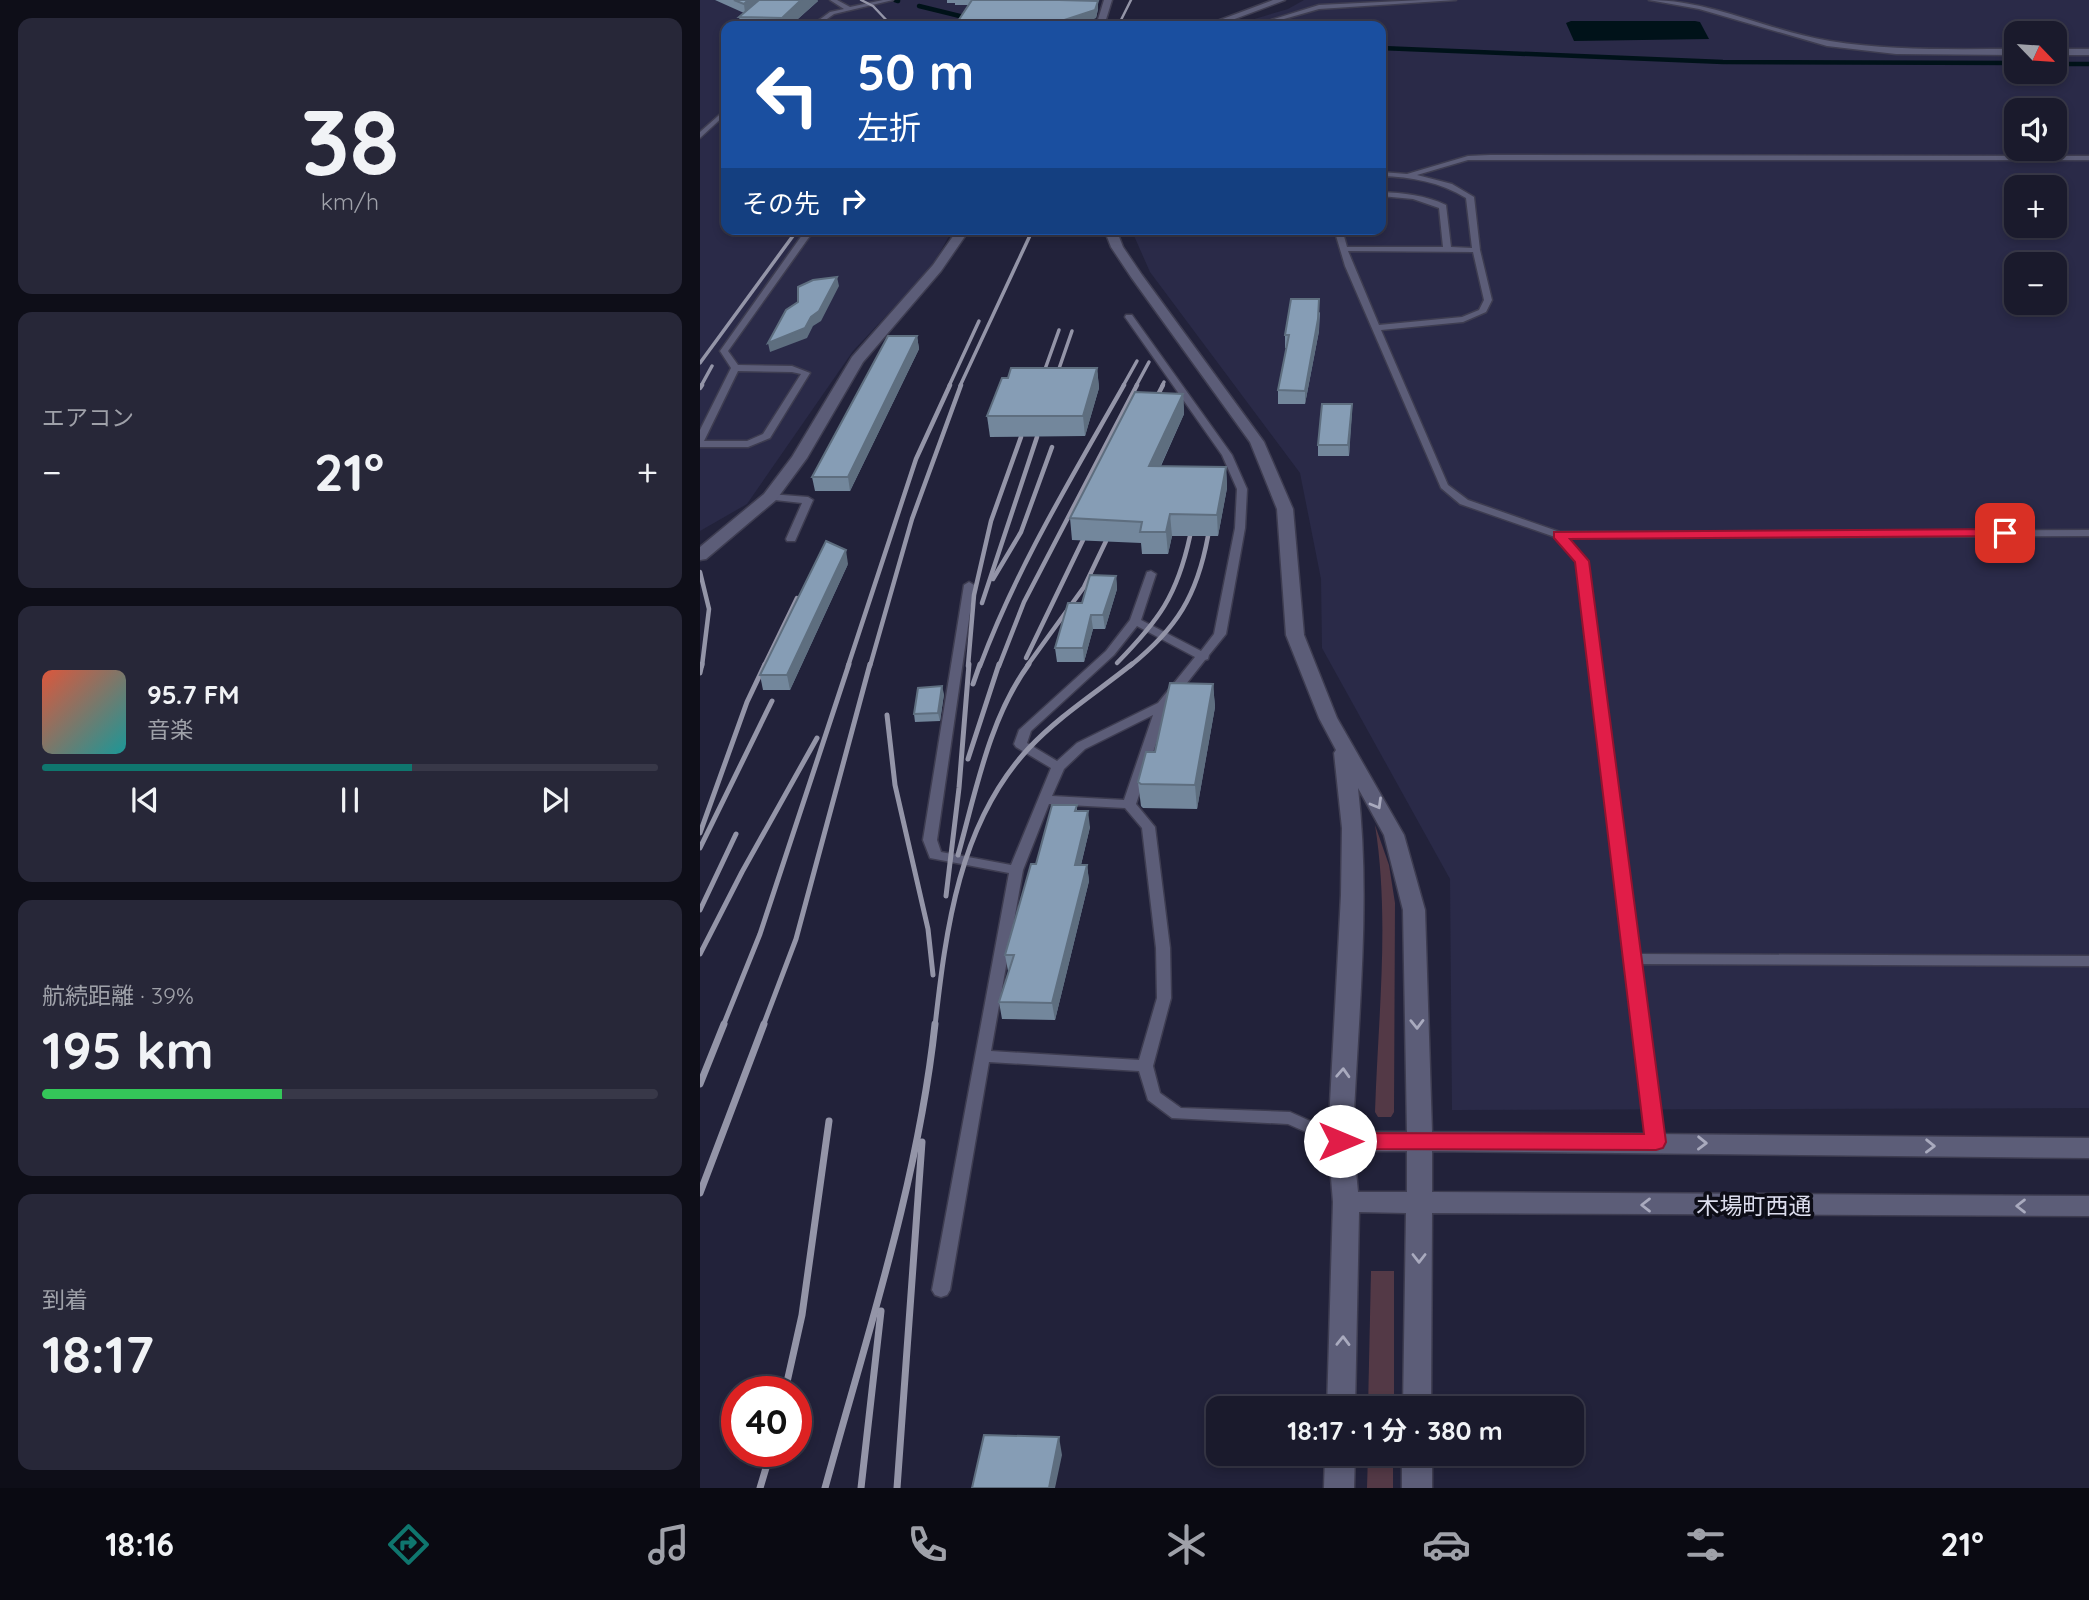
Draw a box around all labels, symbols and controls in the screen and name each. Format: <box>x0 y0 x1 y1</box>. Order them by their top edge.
north arrow <box>2004 21 2067 84</box>
map controls <box>2004 21 2067 315</box>
text: 50 m <box>857 41 974 102</box>
icon: left <box>742 49 833 140</box>
text: 38 <box>301 84 399 198</box>
button: sound <box>2004 98 2067 161</box>
text: 左折 <box>857 107 921 147</box>
button: + <box>2004 175 2067 238</box>
icon: right <box>834 182 872 220</box>
text: km/h <box>321 187 379 216</box>
text: その先 <box>742 187 820 220</box>
button: − <box>2004 252 2067 315</box>
text: エアコン <box>42 403 134 432</box>
text: 21° <box>314 439 384 504</box>
text: − <box>42 448 62 496</box>
text: + <box>637 448 658 496</box>
pin <box>1975 503 2035 563</box>
icon: arrive <box>1986 514 2024 552</box>
text: 95.7 FM <box>147 678 240 711</box>
text: 音楽 <box>147 715 193 744</box>
icon: previous <box>126 781 164 819</box>
icon: pause <box>331 781 369 819</box>
icon: next <box>536 781 574 819</box>
one-way arrow <box>1369 797 1382 810</box>
text: 航続距離 · 39% <box>42 981 194 1010</box>
text: 195 km <box>42 1017 214 1082</box>
one-way arrow <box>1409 1019 1424 1030</box>
one-way arrow <box>1336 1067 1351 1078</box>
position arrow <box>1303 1104 1377 1178</box>
one-way arrow <box>1697 1135 1708 1151</box>
one-way arrow <box>1925 1138 1935 1154</box>
street label: 木場町西通 <box>1697 1191 1812 1220</box>
one-way arrow <box>1641 1197 1651 1213</box>
one-way arrow <box>2015 1198 2026 1214</box>
one-way arrow <box>1411 1253 1427 1264</box>
text: 到着 <box>42 1285 88 1314</box>
text: 18:17 <box>42 1321 154 1386</box>
one-way arrow <box>1335 1335 1350 1346</box>
speed limit sign: 40 <box>721 1376 812 1467</box>
text: 18:17 · 1 分 · 380 m <box>1287 1414 1503 1447</box>
icon: directions <box>384 1520 433 1569</box>
icon: music <box>644 1520 693 1569</box>
icon: phone <box>903 1520 952 1569</box>
icon: climate <box>1162 1520 1211 1569</box>
icon: car <box>1422 1520 1471 1569</box>
icon: filters <box>1681 1520 1730 1569</box>
text: 18:16 <box>105 1524 174 1564</box>
text: 21° <box>1941 1524 1984 1564</box>

